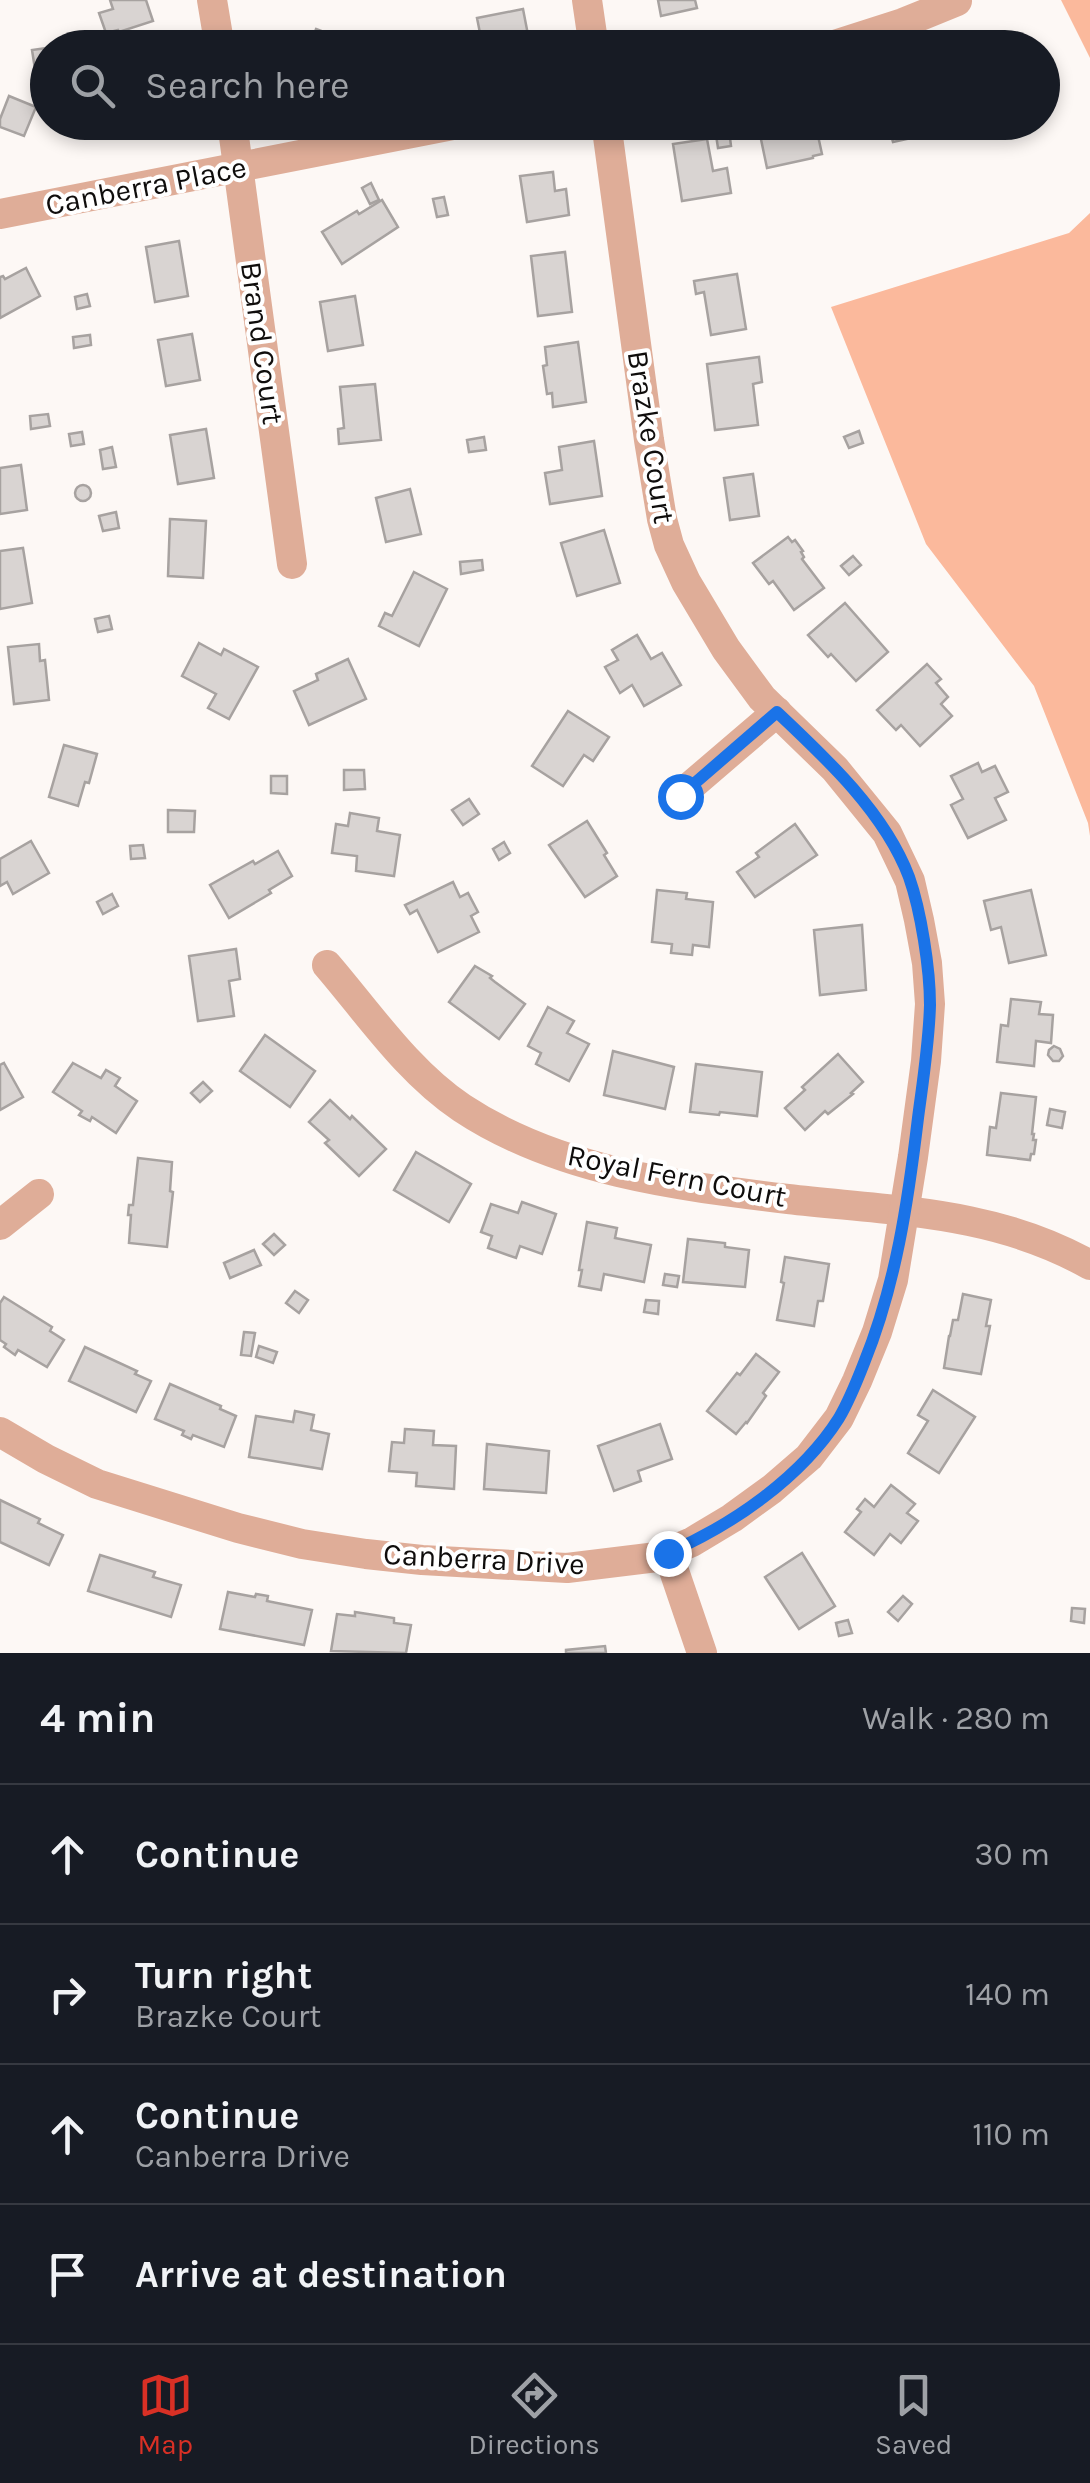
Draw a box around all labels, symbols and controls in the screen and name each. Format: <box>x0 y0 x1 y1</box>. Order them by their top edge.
search box <box>30 30 1060 140</box>
icon: search <box>65 58 120 113</box>
text: Search here <box>145 63 349 108</box>
street label: Canberra Place <box>42 149 250 223</box>
street label: Brand Court <box>233 259 291 427</box>
street label: Brazke Court <box>620 348 682 526</box>
route start <box>658 774 704 820</box>
street label: Royal Fern Court <box>564 1137 790 1215</box>
route end <box>646 1531 692 1577</box>
street label: Canberra Drive <box>382 1536 586 1582</box>
text: 4 min <box>40 1693 155 1743</box>
text: Walk · 280 m <box>862 1700 1050 1737</box>
icon: ahead <box>40 1827 95 1882</box>
text: Continue <box>135 1832 299 1877</box>
text: 30 m <box>975 1836 1050 1873</box>
text: Turn right <box>135 1953 312 1998</box>
icon: right <box>40 1967 95 2022</box>
text: 140 m <box>965 1976 1050 2013</box>
text: Brazke Court <box>135 1998 321 2035</box>
text: Continue <box>135 2093 299 2138</box>
icon: ahead <box>40 2107 95 2162</box>
text: 110 m <box>972 2116 1050 2153</box>
text: Canberra Drive <box>135 2138 350 2175</box>
icon: arrive <box>40 2247 95 2302</box>
text: Arrive at destination <box>135 2252 507 2297</box>
tab: Map <box>138 2368 193 2461</box>
tab: Directions <box>468 2368 600 2461</box>
tab: Saved <box>875 2368 952 2461</box>

